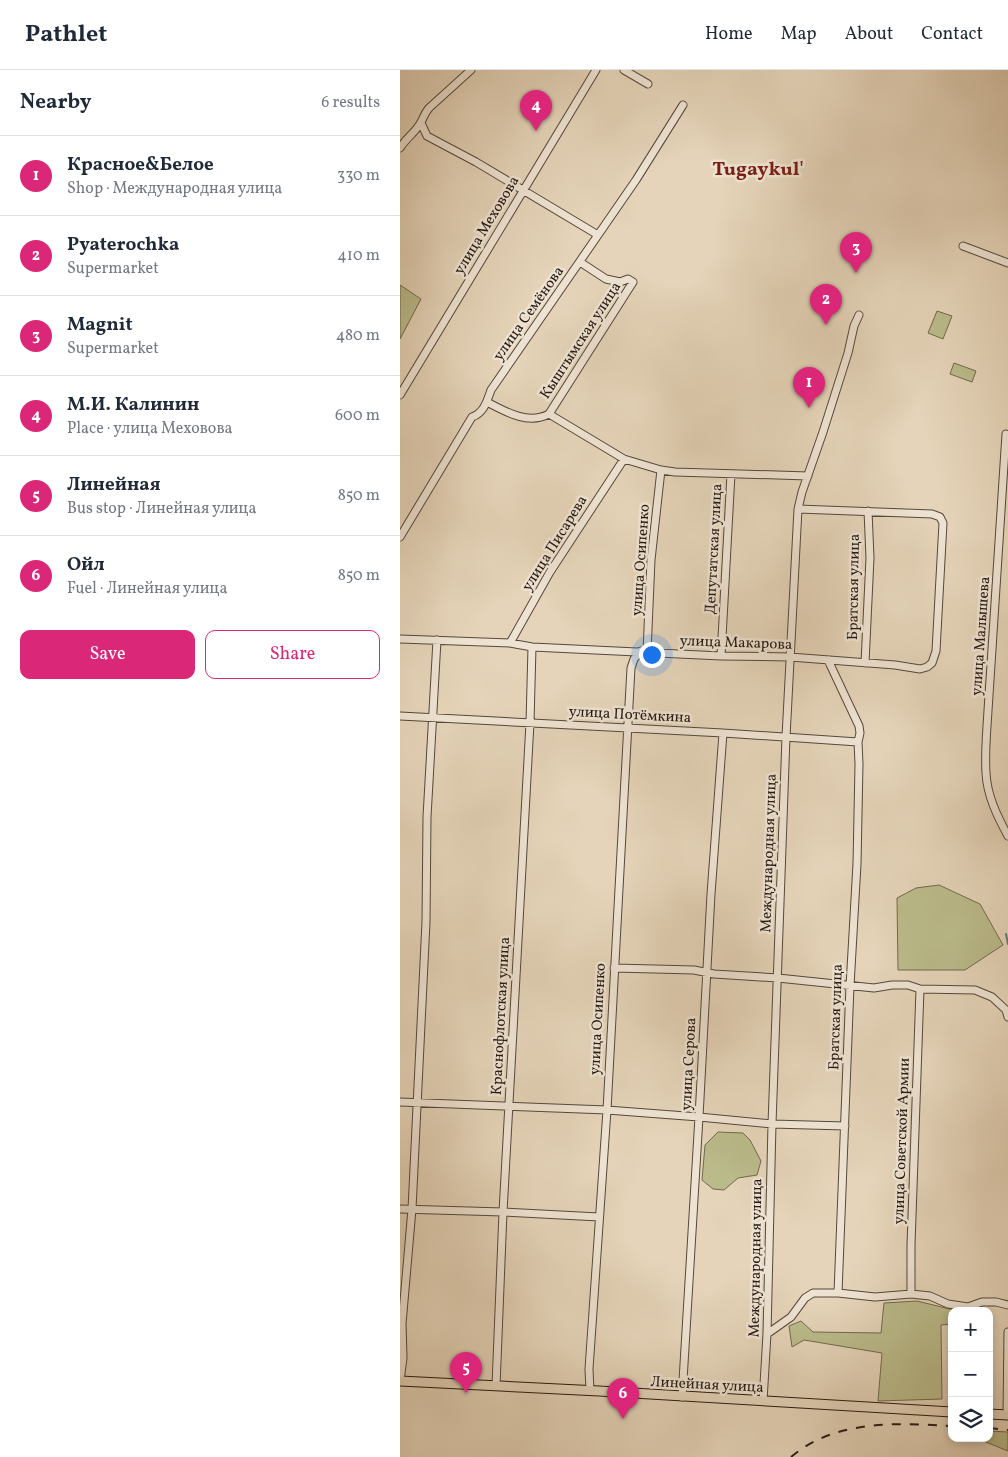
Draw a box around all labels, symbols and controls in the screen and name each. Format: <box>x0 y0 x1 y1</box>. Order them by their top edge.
text: Pathlet <box>25 18 107 52</box>
text: Home <box>705 22 753 47</box>
text: Map <box>781 22 817 47</box>
text: About <box>845 22 893 47</box>
text: Contact <box>921 22 983 47</box>
text: Nearby <box>20 88 91 117</box>
pin: 4 <box>520 90 552 131</box>
text: 6 results <box>321 92 380 114</box>
text: Красное&Белое <box>67 152 214 178</box>
district label: Tugaykul' <box>712 156 804 184</box>
text: 1 <box>33 165 39 187</box>
text: 330 m <box>337 165 380 187</box>
street label: улица Меховова <box>450 172 525 279</box>
text: Shop · Международная улица <box>67 178 282 200</box>
text: Pyaterochka <box>67 232 179 258</box>
pin: 3 <box>840 232 872 273</box>
text: 2 <box>32 245 40 267</box>
text: 410 m <box>337 245 380 267</box>
text: Supermarket <box>67 258 159 280</box>
street label: улица Семёнова <box>489 262 570 365</box>
street label: Кыштымская улица <box>535 278 627 403</box>
pin: 2 <box>810 284 842 325</box>
text: Magnit <box>67 312 133 338</box>
text: 3 <box>32 325 40 347</box>
text: 480 m <box>336 325 380 347</box>
text: Supermarket <box>67 338 159 360</box>
pin: 1 <box>793 367 825 408</box>
text: М.И. Калинин <box>67 392 199 418</box>
text: 4 <box>31 405 41 427</box>
text: 600 m <box>335 405 380 427</box>
text: Place · улица Меховова <box>67 418 232 440</box>
text: Линейная <box>67 472 160 498</box>
street label: Депутатская улица <box>701 483 728 615</box>
text: 5 <box>32 485 40 507</box>
text: 850 m <box>338 485 380 507</box>
street label: улица Писарева <box>517 492 593 596</box>
text: Bus stop · Линейная улица <box>67 498 257 520</box>
street label: улица Осипенко <box>627 503 656 617</box>
street label: Братская улица <box>843 534 866 640</box>
text: Ойл <box>67 552 105 578</box>
text: 6 <box>32 565 40 587</box>
text: 850 m <box>338 565 380 587</box>
street label: улица Малышева <box>967 576 996 697</box>
text: Fuel · Линейная улица <box>67 578 227 600</box>
button: Save <box>20 630 195 679</box>
button: Share <box>205 630 380 679</box>
street label: улица Макарова <box>679 631 793 656</box>
your location <box>639 642 665 668</box>
street label: улица Потёмкина <box>568 702 692 729</box>
street label: Международная улица <box>756 773 783 933</box>
street label: Краснофлотская улица <box>487 936 516 1096</box>
street label: улица Осипенко <box>585 962 612 1076</box>
street label: Братская улица <box>824 963 849 1071</box>
street label: улица Серова <box>677 1017 702 1111</box>
street label: улица Советской Армии <box>889 1057 916 1225</box>
street label: Международная улица <box>745 1178 768 1338</box>
map controls <box>948 1307 993 1442</box>
button: + <box>948 1307 993 1352</box>
pin: 5 <box>450 1352 482 1393</box>
button: − <box>948 1352 993 1397</box>
street label: Линейная улица <box>650 1372 764 1399</box>
pin: 6 <box>607 1378 639 1419</box>
button: layers <box>948 1397 993 1442</box>

